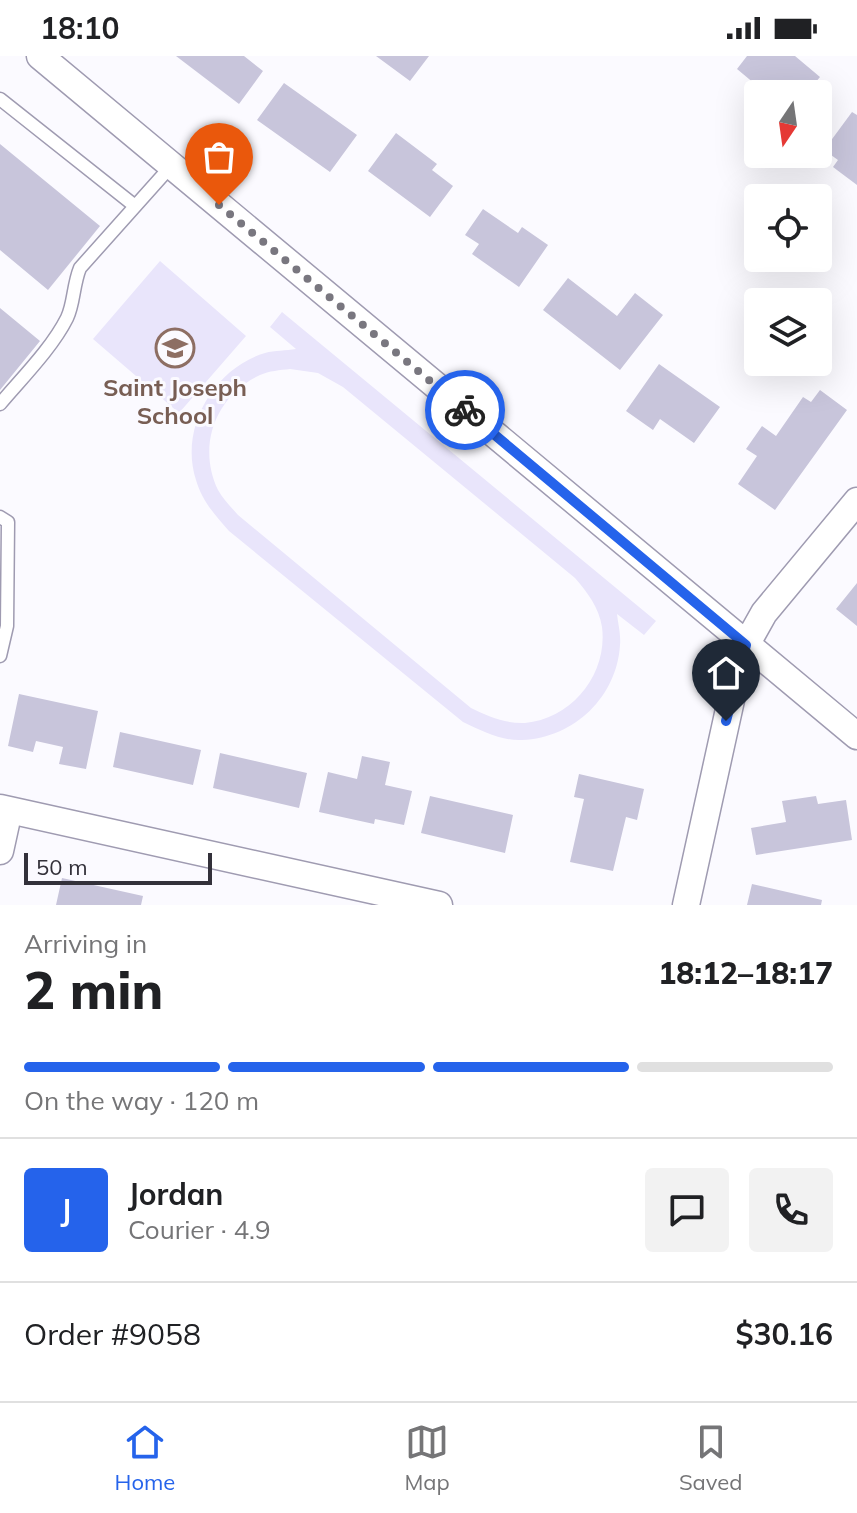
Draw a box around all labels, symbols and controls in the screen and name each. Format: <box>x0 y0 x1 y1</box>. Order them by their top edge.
text: 18:10 <box>40 9 119 47</box>
north arrow <box>744 80 832 168</box>
map controls <box>744 80 832 376</box>
pin <box>185 123 253 205</box>
icon: bag <box>197 135 241 179</box>
button: locate <box>744 184 832 272</box>
button: layers <box>744 288 832 376</box>
school or university icon: Saint Joseph School <box>154 327 196 369</box>
courier <box>425 370 505 450</box>
place label: Saint Joseph School <box>103 372 247 430</box>
icon: bike <box>443 388 487 432</box>
pin <box>692 639 760 721</box>
icon: home <box>704 651 748 695</box>
scale bar <box>24 849 212 885</box>
text: 50 m <box>36 853 87 881</box>
text: Arriving in <box>24 927 147 960</box>
text: 18:12–18:17 <box>658 954 833 992</box>
text: 2 min <box>24 957 163 1022</box>
text: On the way · 120 m <box>24 1084 259 1117</box>
button: chat <box>645 1168 729 1252</box>
button: phone <box>749 1168 833 1252</box>
text: Jordan <box>128 1175 223 1213</box>
text: J <box>61 1191 71 1229</box>
text: Courier · 4.9 <box>128 1213 271 1246</box>
text: Order #9058 <box>24 1315 201 1353</box>
text: $30.16 <box>736 1315 833 1353</box>
tab: Home <box>115 1420 175 1496</box>
tab: Map <box>404 1420 450 1496</box>
tab: Saved <box>679 1420 742 1496</box>

